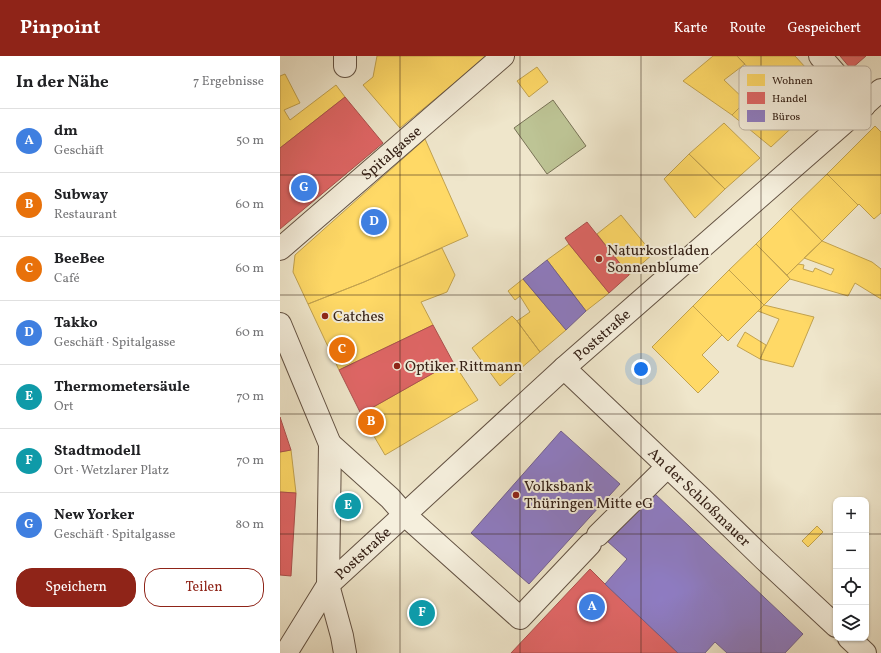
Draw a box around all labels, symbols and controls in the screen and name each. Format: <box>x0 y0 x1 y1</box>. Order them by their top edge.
text: Pinpoint <box>20 15 100 41</box>
text: Karte <box>674 19 708 38</box>
text: Route <box>730 19 766 38</box>
text: Gespeichert <box>788 19 861 38</box>
legend <box>739 66 871 130</box>
text: In der Nähe <box>16 71 109 94</box>
text: 7 Ergebnisse <box>193 73 264 91</box>
text: Wohnen <box>772 74 813 89</box>
text: Handel <box>772 92 807 107</box>
text: Büros <box>772 110 801 125</box>
text: dm <box>54 121 78 142</box>
street label: Spitalgasse <box>357 122 427 186</box>
text: A <box>24 132 34 150</box>
text: 50 m <box>236 132 264 150</box>
text: Geschäft <box>54 142 104 160</box>
pin: G <box>291 173 317 203</box>
text: Subway <box>54 185 108 206</box>
text: B <box>25 196 33 214</box>
text: 60 m <box>236 196 264 214</box>
text: Restaurant <box>54 206 117 224</box>
pin: D <box>361 207 387 237</box>
place label: Naturkostladen Sonnenblume <box>607 241 710 279</box>
text: BeeBee <box>54 249 105 270</box>
marker: Naturkostladen Sonnenblume <box>594 254 604 264</box>
text: C <box>25 260 33 278</box>
text: 60 m <box>236 260 264 278</box>
text: Café <box>54 270 80 288</box>
street label: Poststraße <box>570 305 636 367</box>
place label: Catches <box>333 307 384 328</box>
marker: Catches <box>320 311 330 321</box>
text: Takko <box>54 313 98 334</box>
text: D <box>24 324 34 342</box>
text: 60 m <box>236 324 264 342</box>
text: Geschäft · Spitalgasse <box>54 334 176 352</box>
pin: C <box>329 335 355 365</box>
place label: Optiker Rittmann <box>405 357 523 378</box>
your location <box>631 359 651 379</box>
marker: Optiker Rittmann <box>392 361 402 371</box>
text: Thermometersäule <box>54 377 190 398</box>
text: E <box>25 388 33 406</box>
text: 70 m <box>236 388 264 406</box>
text: Ort <box>54 398 74 416</box>
pin: B <box>358 407 384 437</box>
text: Stadtmodell <box>54 441 141 462</box>
street label: An der Schloßmauer <box>642 444 754 552</box>
text: F <box>25 452 33 470</box>
text: 70 m <box>236 452 264 470</box>
text: Ort · Wetzlarer Platz <box>54 462 169 480</box>
place label: Volksbank Thüringen Mitte eG <box>524 477 653 515</box>
marker: Volksbank Thüringen Mitte eG <box>511 490 521 500</box>
pin: E <box>335 491 361 521</box>
map controls <box>833 497 869 641</box>
button: + <box>833 497 869 533</box>
text: New Yorker <box>54 505 134 526</box>
text: G <box>24 516 34 534</box>
text: 80 m <box>235 516 264 534</box>
street label: Poststraße <box>331 523 396 586</box>
text: Geschäft · Spitalgasse <box>54 526 176 544</box>
button: − <box>833 533 869 569</box>
button: Speichern <box>16 568 136 607</box>
button: Teilen <box>144 568 264 607</box>
button: locate <box>833 569 869 605</box>
pin: A <box>579 592 605 622</box>
pin: F <box>409 598 435 628</box>
button: layers <box>833 605 869 641</box>

